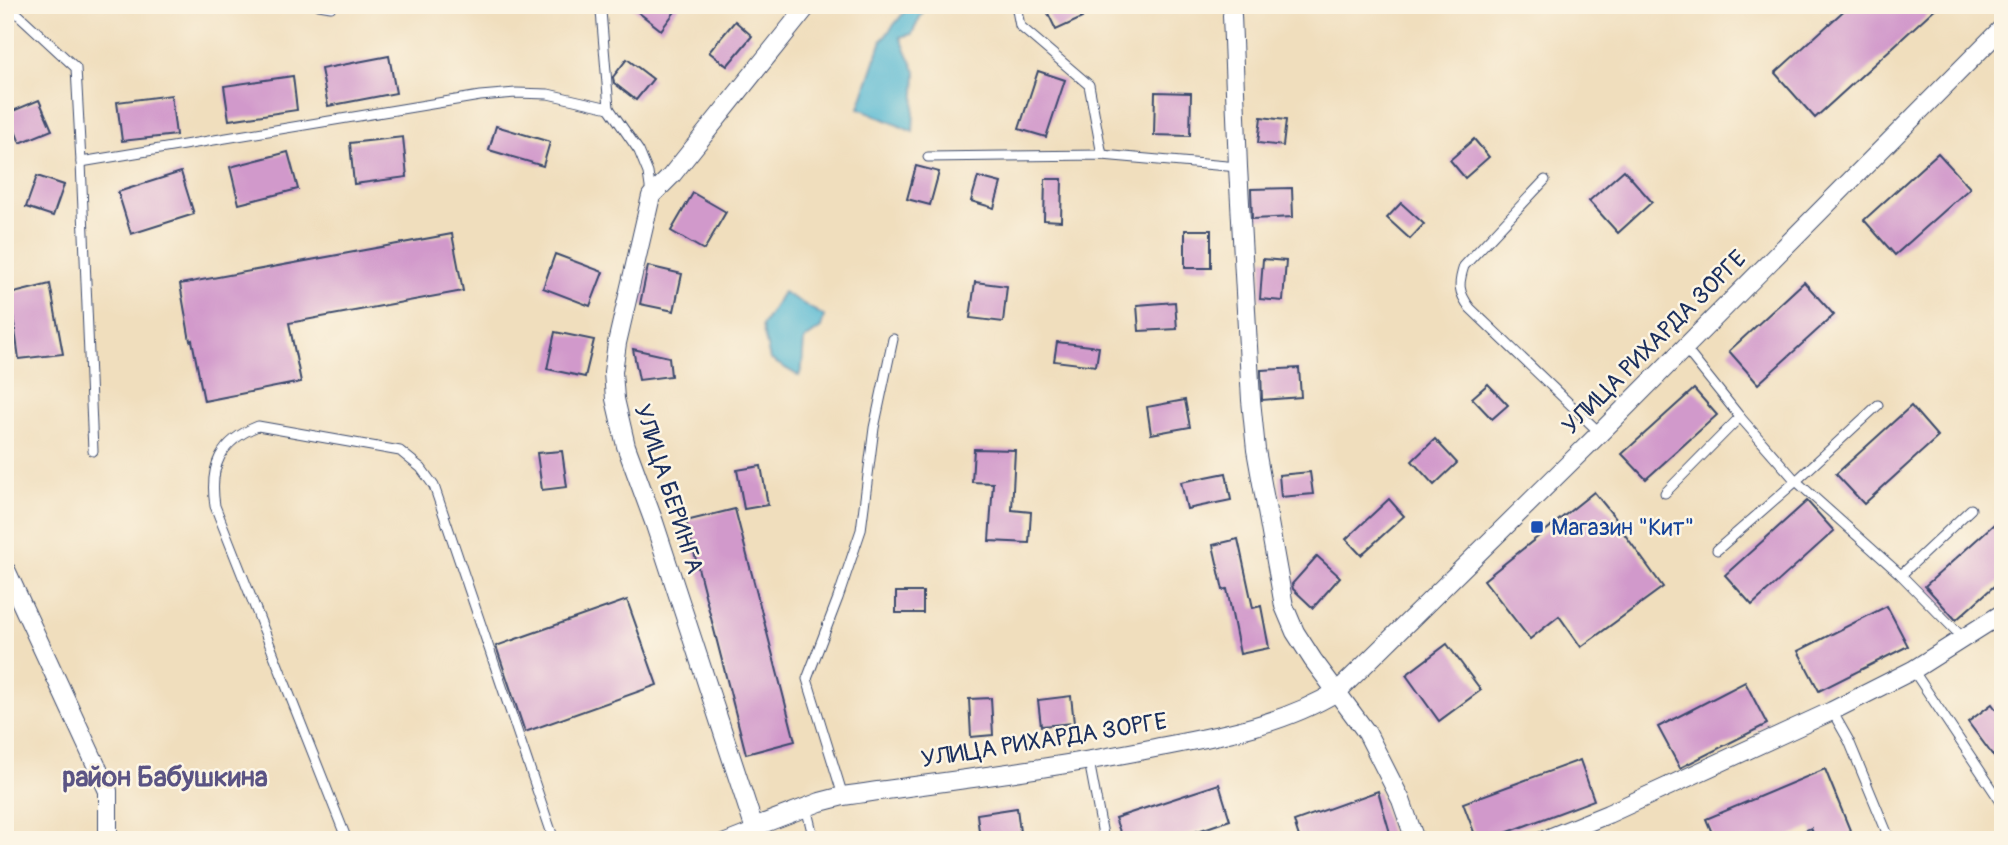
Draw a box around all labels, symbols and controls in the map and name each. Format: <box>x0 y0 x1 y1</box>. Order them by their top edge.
street label: УЛИЦА РИХАРДА ЗОРГЕ <box>1556 244 1752 440</box>
street label: УЛИЦА БЕРИНГА <box>627 401 710 578</box>
place label: Магазин "Кит" <box>1551 513 1694 542</box>
marker: Магазин "Кит" <box>1529 519 1545 535</box>
street label: УЛИЦА РИХАРДА ЗОРГЕ <box>919 707 1169 774</box>
district label: район Бабушкина <box>62 760 268 795</box>

